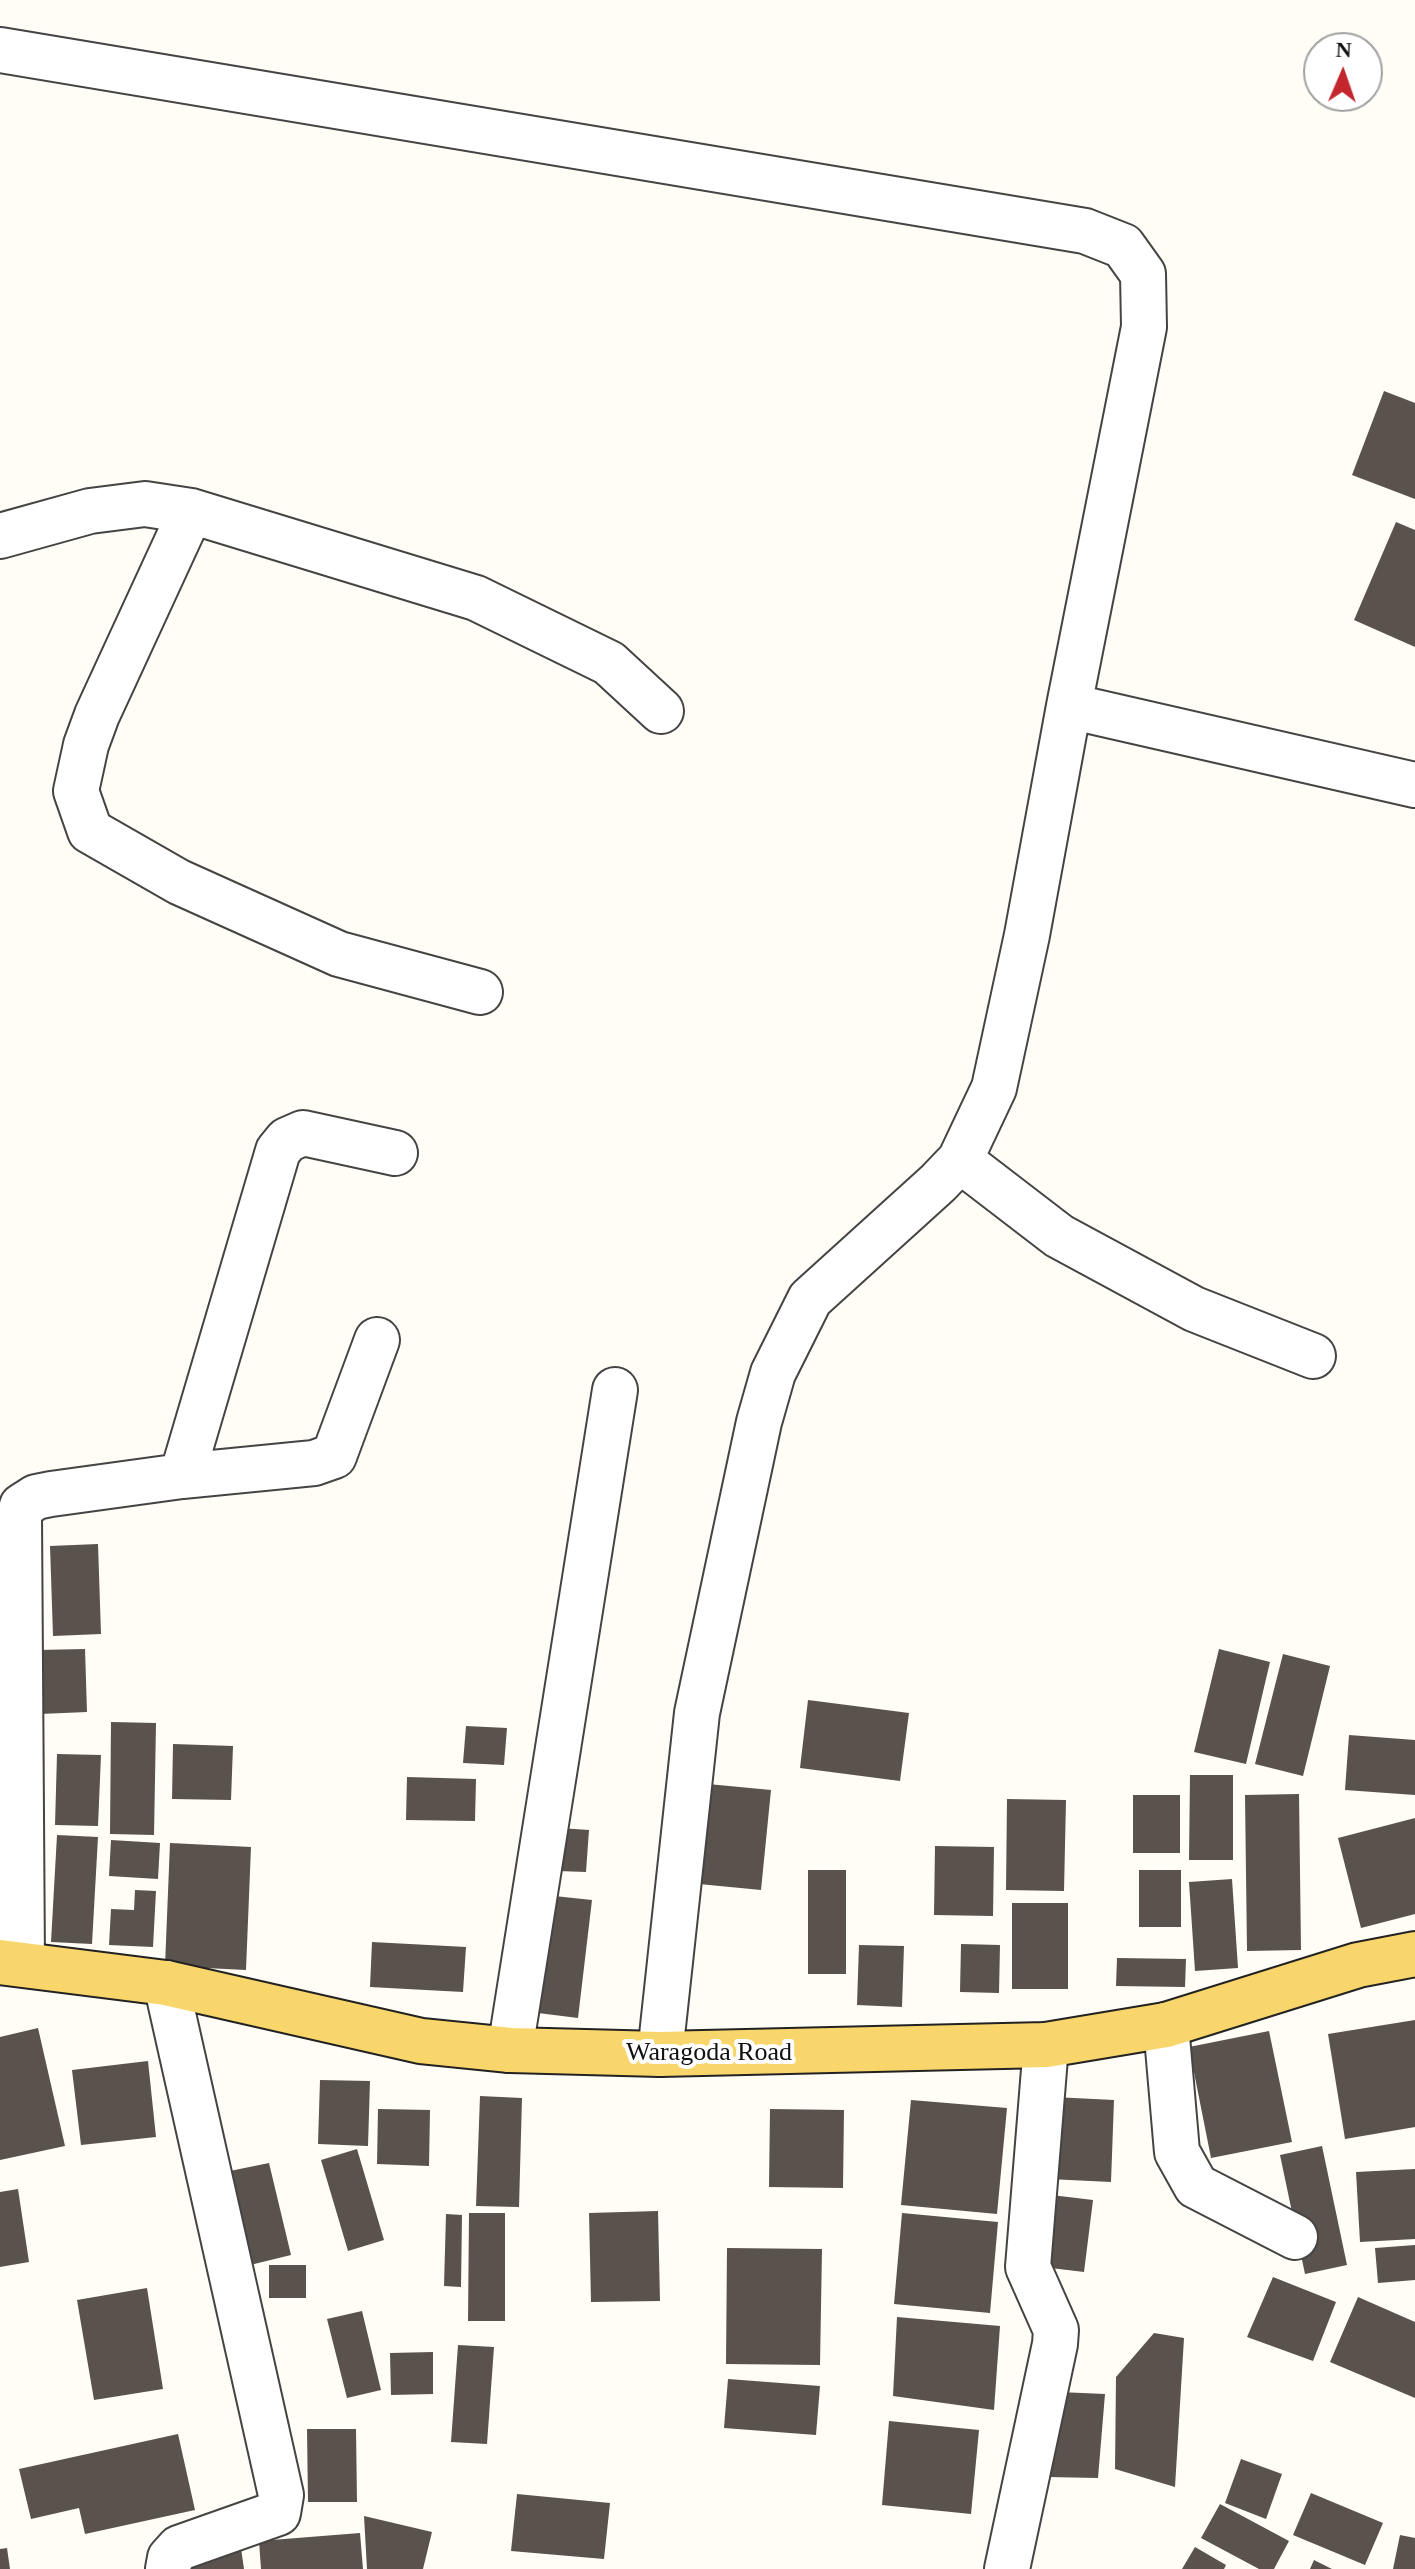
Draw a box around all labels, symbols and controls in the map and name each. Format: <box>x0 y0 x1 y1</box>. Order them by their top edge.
north arrow <box>1303 32 1383 112</box>
text: N <box>1335 37 1352 62</box>
street label: Waragoda Road <box>626 2037 792 2069</box>

